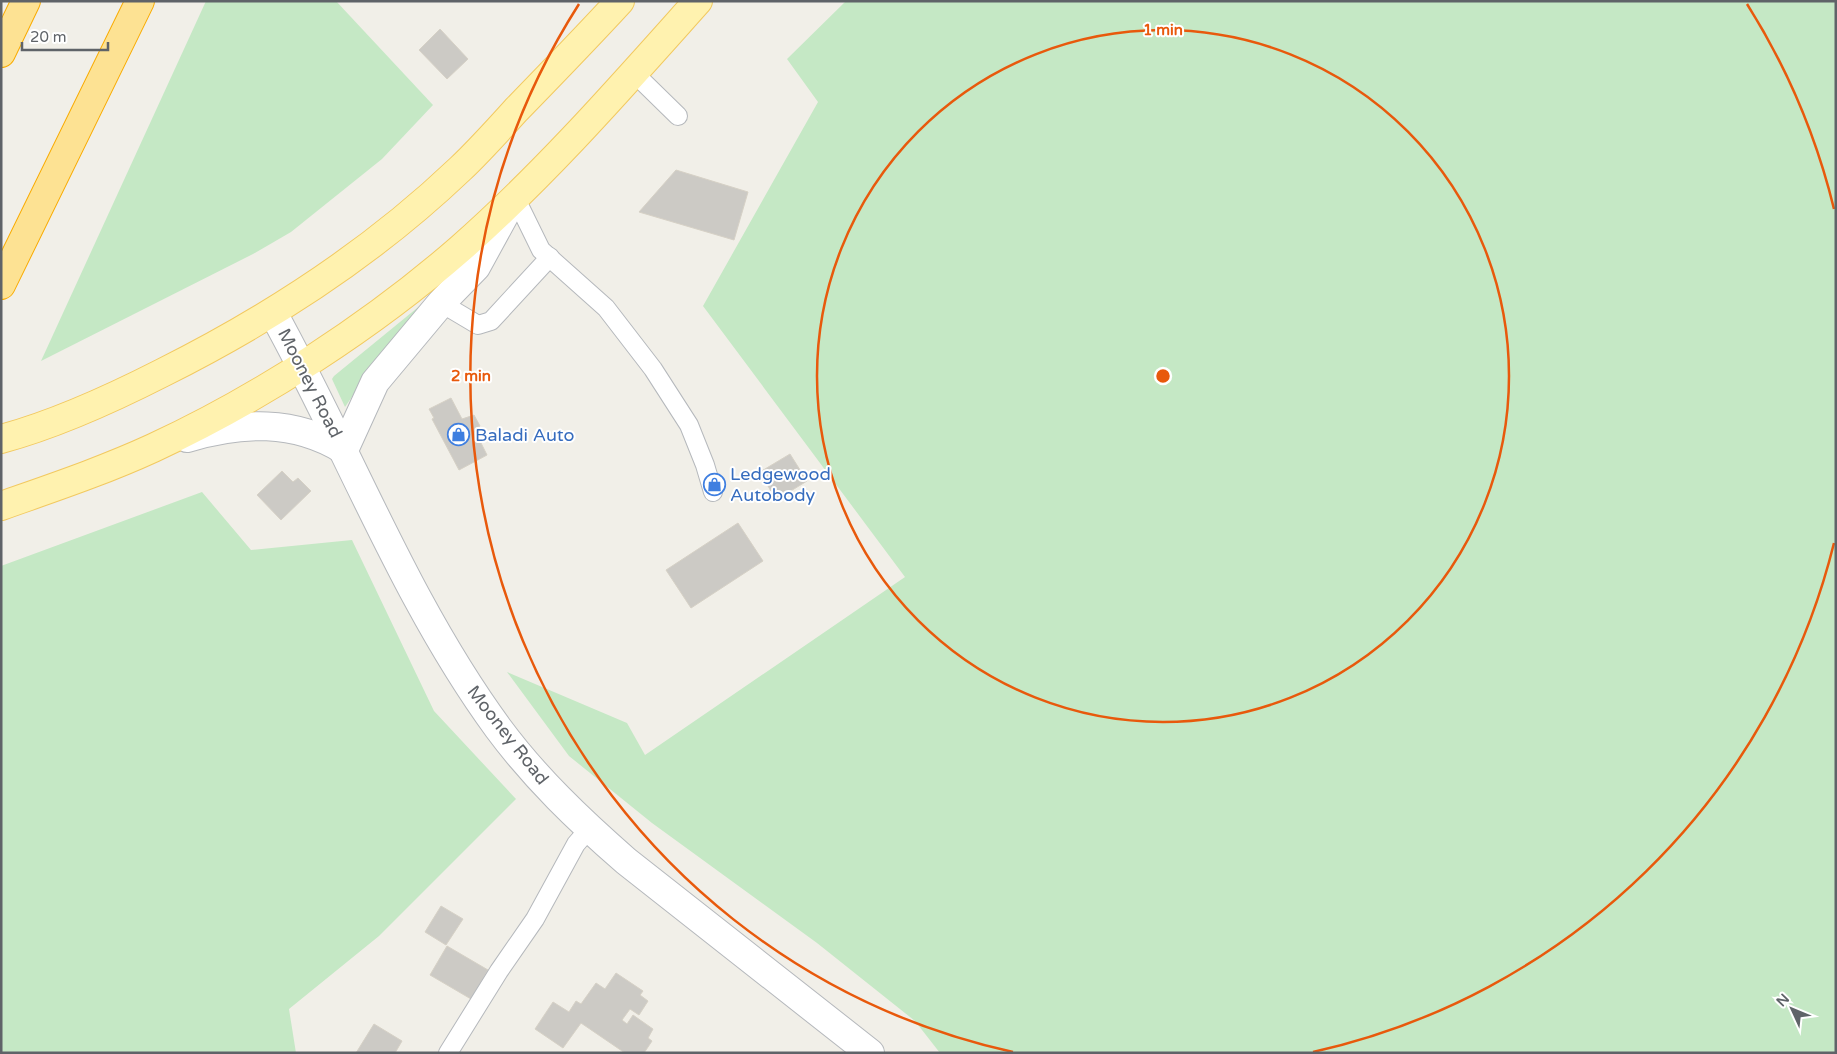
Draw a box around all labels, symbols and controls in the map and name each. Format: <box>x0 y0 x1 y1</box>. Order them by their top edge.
scale bar <box>22 20 109 52</box>
text: 1 min <box>1143 21 1183 39</box>
text: 20 m <box>30 28 67 46</box>
street label: Mooney Road <box>273 325 347 441</box>
text: 2 min <box>451 367 491 385</box>
centre of rings <box>1154 367 1172 385</box>
shop icon: Baladi Auto <box>447 423 471 447</box>
place label: Baladi Auto <box>475 424 575 446</box>
place label: Ledgewood Autobody <box>730 463 831 506</box>
shop icon: Ledgewood Autobody <box>702 472 726 496</box>
street label: Mooney Road <box>462 681 554 789</box>
north arrow <box>1767 984 1817 1034</box>
text: N <box>1773 990 1793 1010</box>

